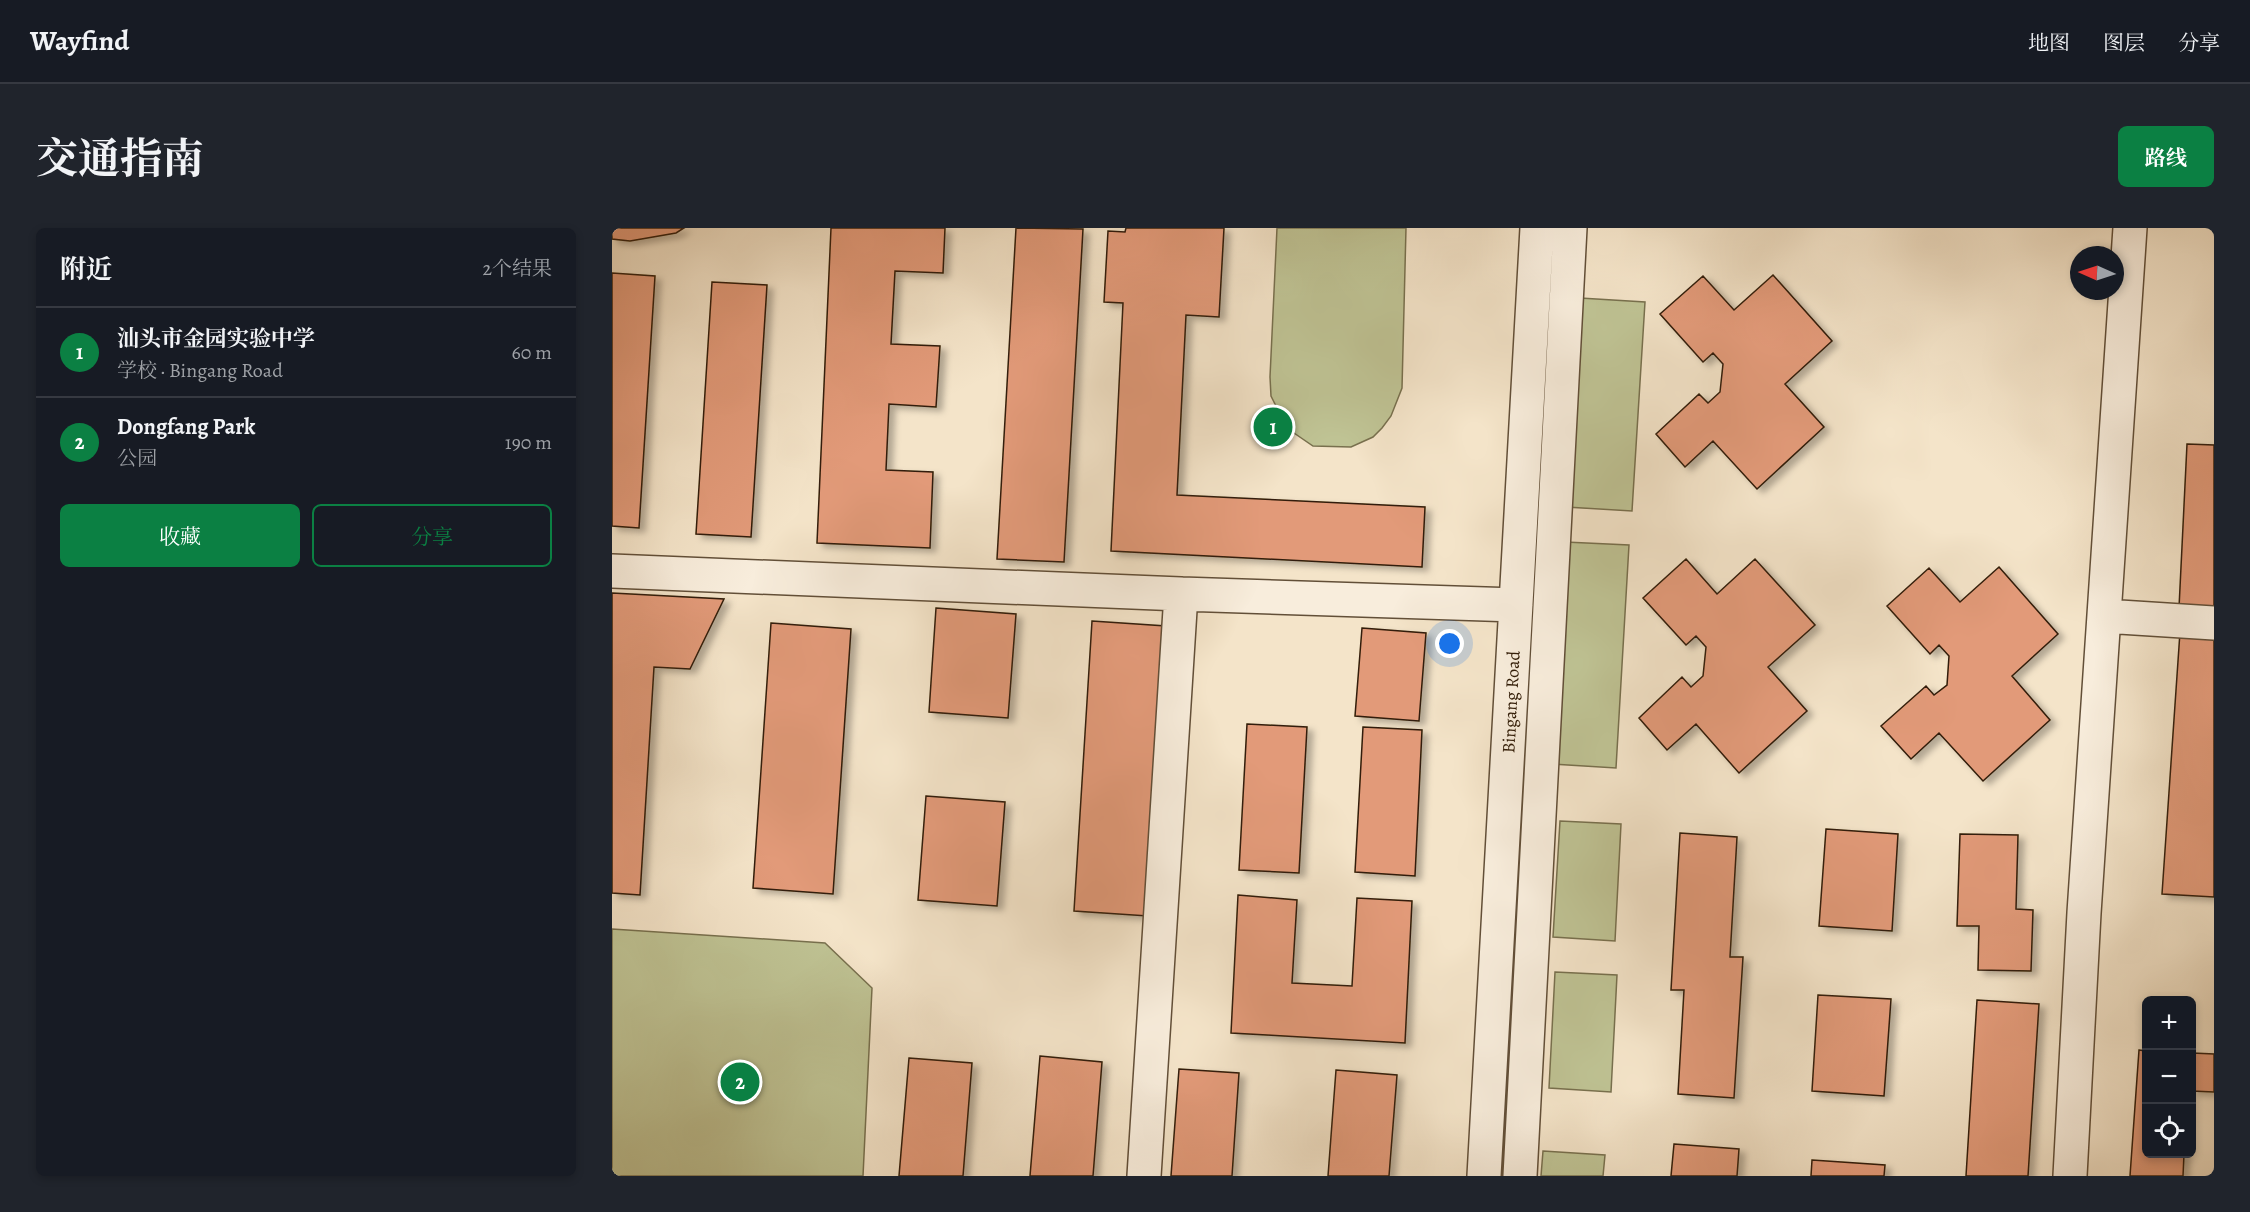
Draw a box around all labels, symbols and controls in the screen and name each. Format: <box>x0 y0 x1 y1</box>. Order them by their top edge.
text: Wayfind <box>30 22 129 60</box>
text: 地图 <box>2028 29 2070 57</box>
text: 图层 <box>2103 29 2145 57</box>
text: 分享 <box>2178 29 2220 57</box>
button: 路线 <box>2118 126 2214 187</box>
text: 交通指南 <box>36 130 204 187</box>
north arrow <box>2070 246 2124 300</box>
text: 附近 <box>60 252 112 287</box>
text: 2个结果 <box>483 255 552 282</box>
text: 汕头市金园实验中学 <box>117 324 315 354</box>
text: 1 <box>76 339 83 366</box>
text: 60 m <box>512 339 552 366</box>
text: 学校 · Bingang Road <box>117 357 283 384</box>
pin: 1 <box>1254 404 1292 450</box>
text: Dongfang Park <box>117 412 255 442</box>
text: 2 <box>75 429 84 456</box>
text: 190 m <box>505 429 552 456</box>
text: 公园 <box>117 445 157 472</box>
button: 收藏 <box>60 504 300 567</box>
button: 分享 <box>312 504 552 567</box>
your location <box>1435 629 1464 658</box>
street label: Bingang Road <box>1496 650 1526 754</box>
map controls <box>2142 996 2196 1158</box>
button: + <box>2142 996 2196 1050</box>
button: − <box>2142 1050 2196 1104</box>
pin: 2 <box>720 1060 760 1104</box>
button: locate <box>2142 1104 2196 1158</box>

